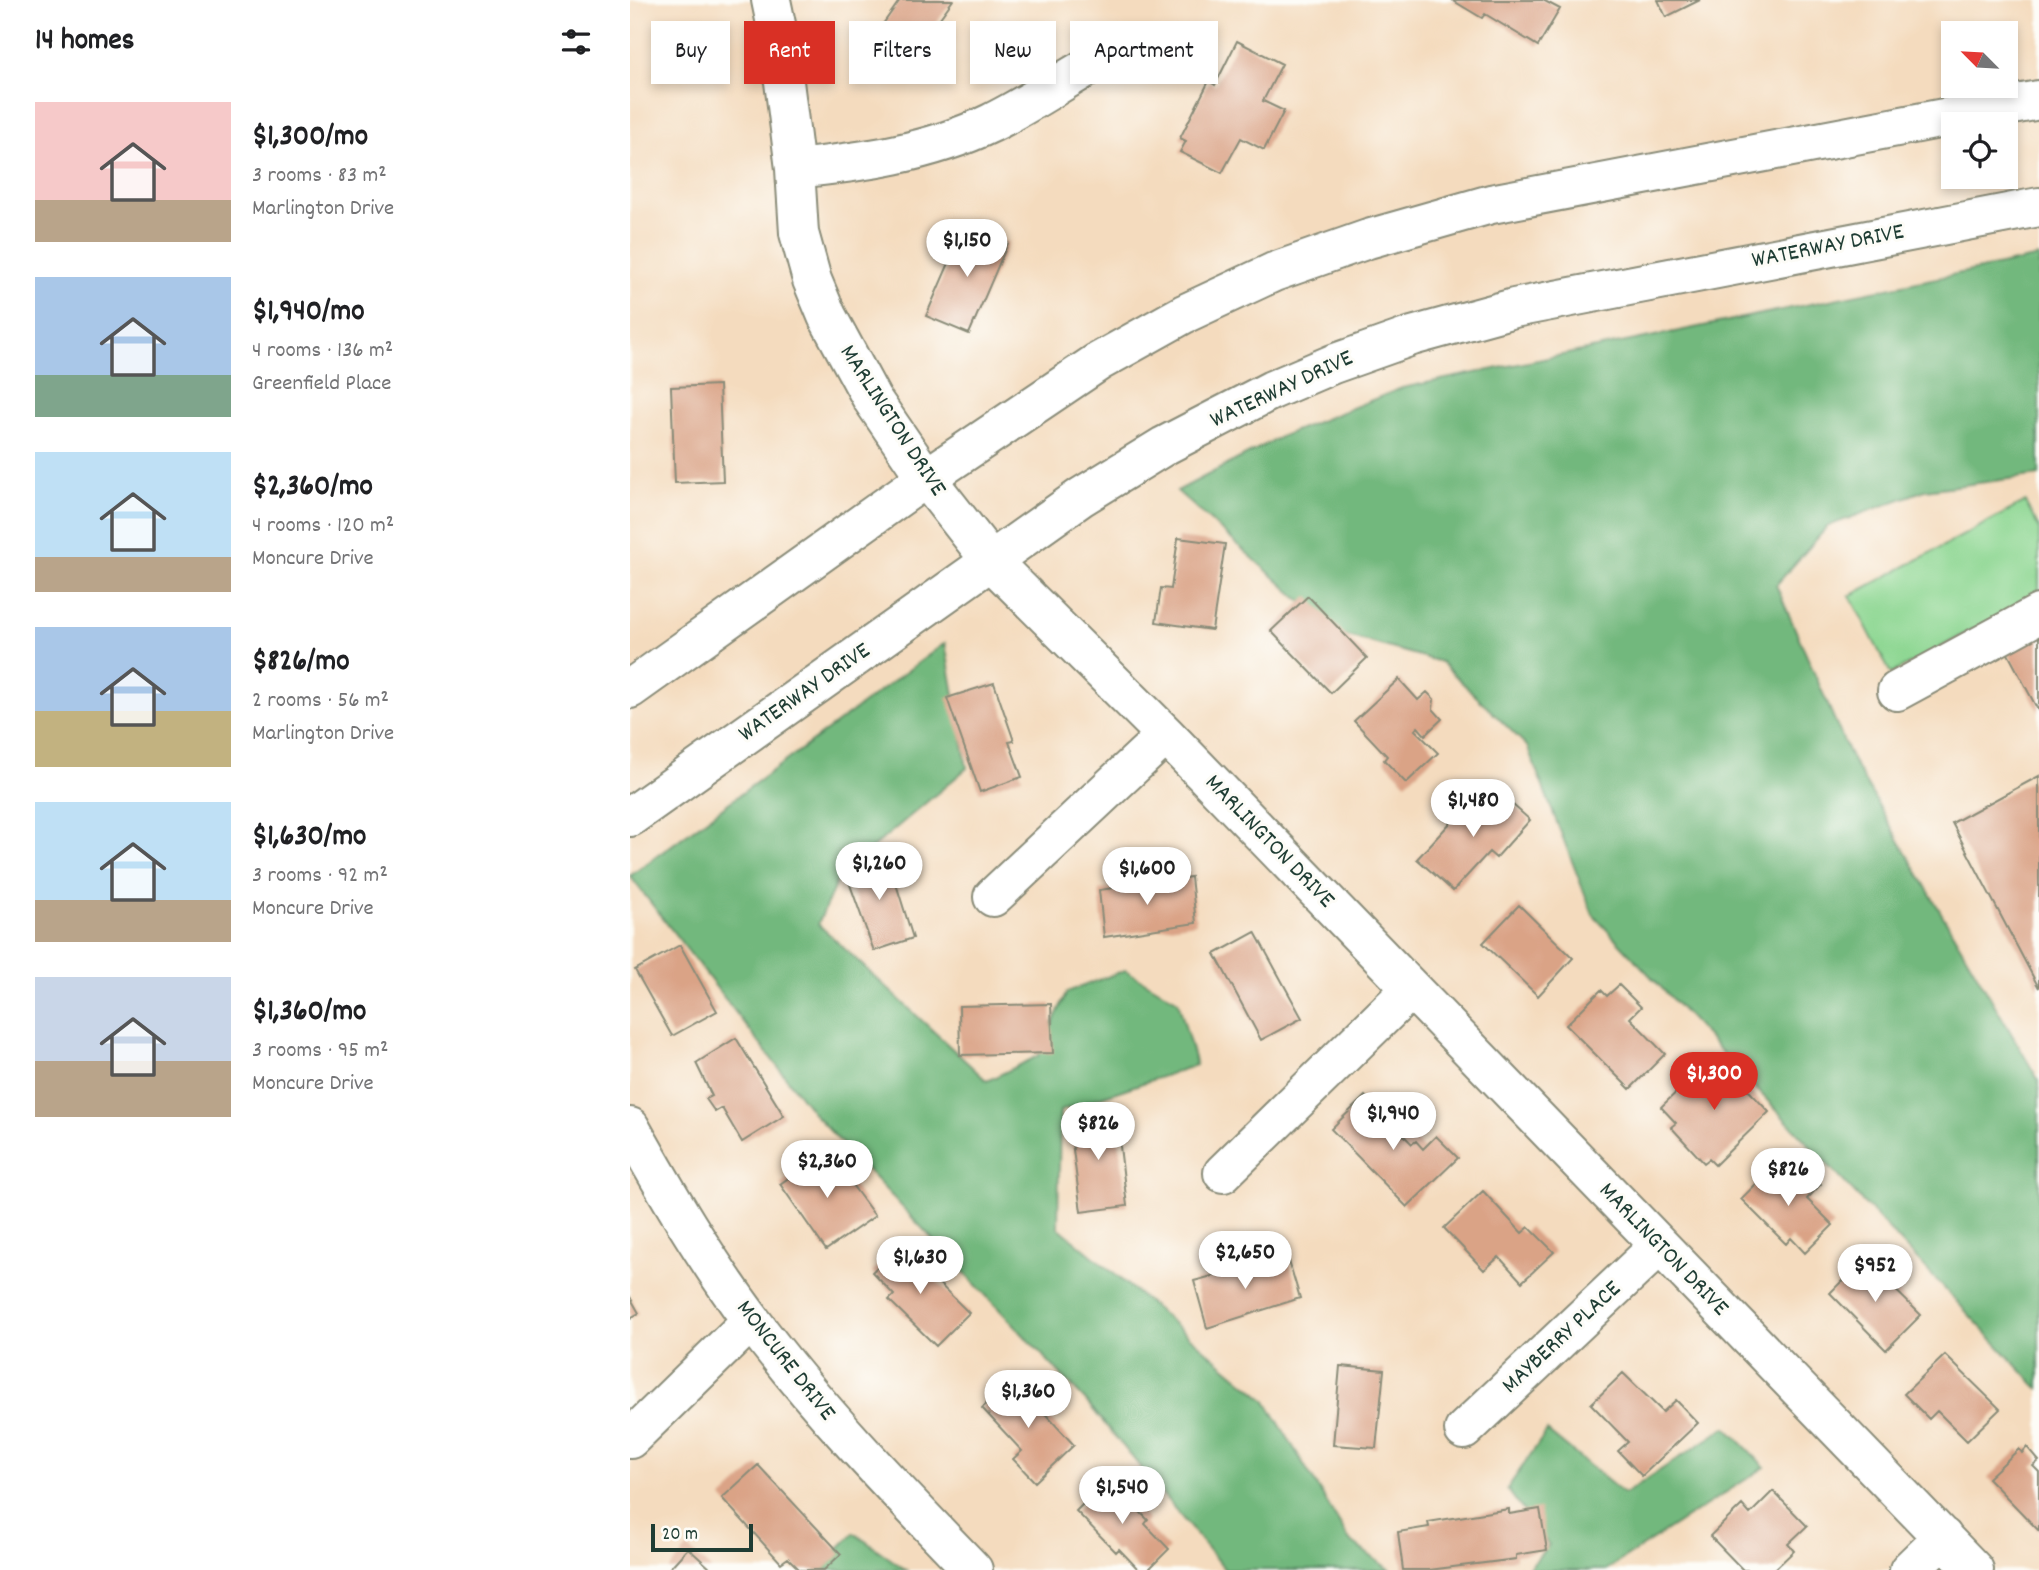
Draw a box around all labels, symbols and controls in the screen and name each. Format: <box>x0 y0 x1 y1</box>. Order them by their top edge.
text: 14 homes <box>35 21 134 64</box>
chip: Buy <box>651 21 730 84</box>
chip: Rent <box>744 21 835 84</box>
chip: Filters <box>849 21 956 84</box>
chip: New <box>970 21 1056 84</box>
chip: Apartment <box>1070 21 1218 84</box>
north arrow <box>1941 21 2018 98</box>
map controls <box>1941 21 2018 189</box>
icon: filters <box>557 23 595 61</box>
button: locate <box>1941 112 2018 189</box>
text: $1,300/mo <box>252 117 368 160</box>
icon: home <box>91 130 175 214</box>
text: 3 rooms · 83 m² <box>252 160 387 193</box>
text: Marlington Drive <box>252 193 394 226</box>
street label: WATERWAY DRIVE <box>1749 216 1907 278</box>
pin: $1,150 <box>910 219 1024 279</box>
text: $1,150 <box>942 225 992 258</box>
text: $1,940/mo <box>252 292 365 335</box>
icon: home <box>91 305 175 389</box>
text: 4 rooms · 136 m² <box>252 335 393 368</box>
street label: MARLINGTON DRIVE <box>830 338 954 504</box>
street label: WATERWAY DRIVE <box>1205 342 1359 438</box>
text: Greenfield Place <box>252 368 391 401</box>
text: $2,360/mo <box>252 467 373 510</box>
icon: home <box>91 480 175 564</box>
text: 4 rooms · 120 m² <box>252 510 394 543</box>
text: Moncure Drive <box>252 543 374 576</box>
street label: WATERWAY DRIVE <box>732 635 878 751</box>
text: $826/mo <box>252 642 350 685</box>
icon: home <box>91 655 175 739</box>
text: 2 rooms · 56 m² <box>252 685 389 718</box>
text: Marlington Drive <box>252 718 394 751</box>
street label: MARLINGTON DRIVE <box>1196 767 1342 917</box>
pin: $1,480 <box>1416 780 1530 839</box>
text: $1,480 <box>1447 785 1499 818</box>
text: $1,630/mo <box>252 817 366 860</box>
icon: home <box>91 830 175 914</box>
pin: $1,260 <box>822 842 936 902</box>
text: $1,260 <box>852 848 906 881</box>
pin: $1,600 <box>1090 848 1204 907</box>
text: $1,600 <box>1118 853 1176 886</box>
text: 3 rooms · 92 m² <box>252 860 388 893</box>
text: Moncure Drive <box>252 893 374 926</box>
text: $1,360/mo <box>252 992 366 1035</box>
icon: home <box>91 1005 175 1089</box>
text: 3 rooms · 95 m² <box>252 1035 388 1068</box>
pin: $1,300 <box>1657 1052 1771 1112</box>
text: $1,300 <box>1686 1058 1742 1091</box>
text: Moncure Drive <box>252 1068 374 1101</box>
pin: $1,940 <box>1336 1092 1450 1152</box>
text: $1,940 <box>1366 1098 1420 1131</box>
pin: $826 <box>1057 1102 1139 1162</box>
text: $826 <box>1077 1108 1119 1141</box>
pin: $2,360 <box>770 1140 884 1200</box>
text: $2,360 <box>797 1146 857 1179</box>
pin: $826 <box>1747 1148 1829 1208</box>
text: $826 <box>1767 1154 1809 1187</box>
street label: MARLINGTON DRIVE <box>1590 1175 1736 1325</box>
pin: $2,650 <box>1188 1232 1302 1291</box>
pin: $1,630 <box>863 1236 977 1296</box>
text: $2,650 <box>1215 1237 1275 1270</box>
text: $1,630 <box>892 1242 948 1275</box>
pin: $952 <box>1834 1244 1916 1304</box>
text: $952 <box>1854 1250 1896 1283</box>
street label: MAYBERRY PLACE <box>1495 1274 1629 1402</box>
street label: MONCURE DRIVE <box>727 1293 843 1429</box>
pin: $1,360 <box>971 1370 1085 1430</box>
text: $1,360 <box>1000 1376 1056 1409</box>
pin: $1,540 <box>1065 1466 1179 1526</box>
text: $1,540 <box>1095 1472 1149 1505</box>
scale bar <box>651 1521 752 1553</box>
text: 20 m <box>662 1522 698 1549</box>

